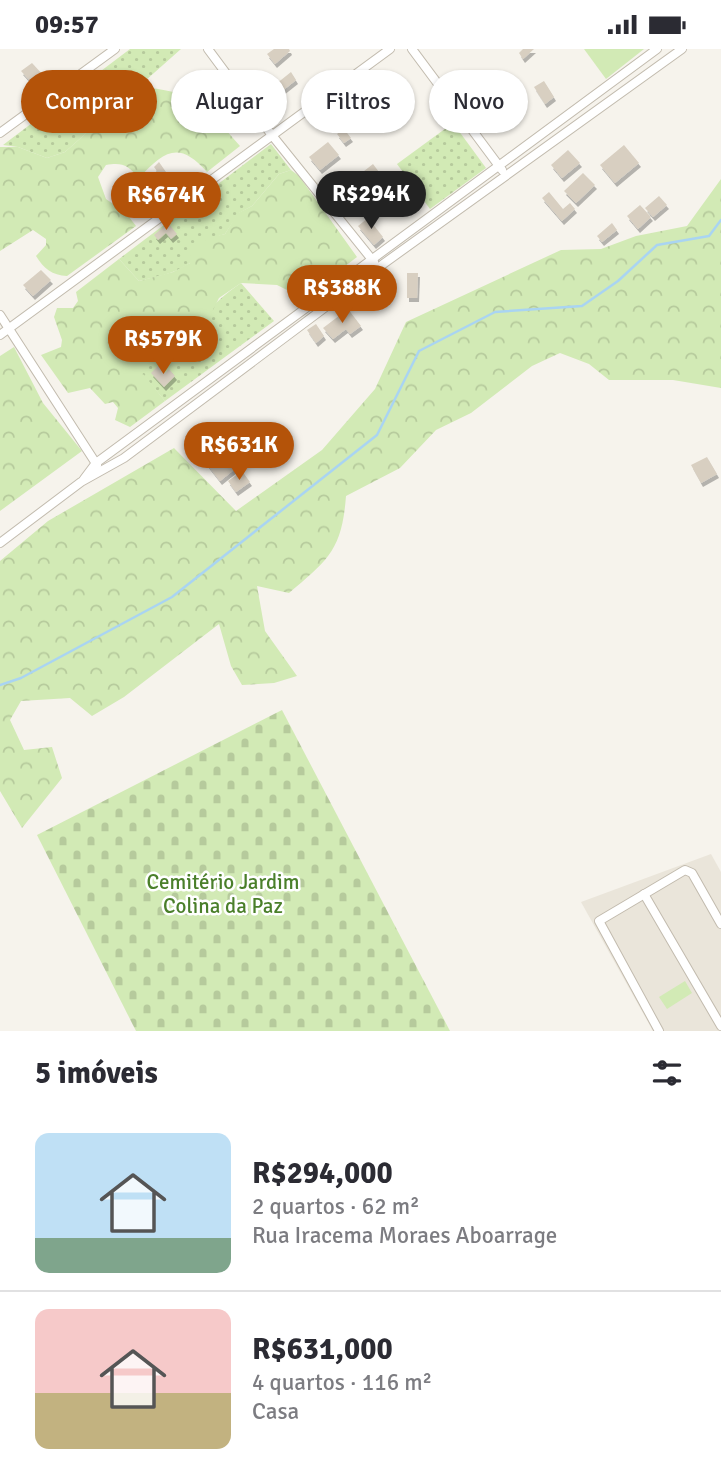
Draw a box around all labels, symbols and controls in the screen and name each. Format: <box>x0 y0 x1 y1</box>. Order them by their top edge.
text: 09:57 <box>35 9 99 41</box>
chip: Comprar <box>21 70 157 133</box>
chip: Alugar <box>171 70 287 133</box>
chip: Filtros <box>301 70 415 133</box>
chip: Novo <box>429 70 528 133</box>
pin: R$294K <box>314 171 428 231</box>
pin: R$674K <box>109 173 223 232</box>
text: R$294K <box>332 179 410 208</box>
text: R$674K <box>127 180 205 209</box>
pin: R$388K <box>285 265 399 325</box>
text: R$388K <box>303 273 381 302</box>
pin: R$579K <box>106 317 220 376</box>
text: R$579K <box>124 324 202 353</box>
pin: R$631K <box>182 423 296 482</box>
text: R$631K <box>200 430 278 459</box>
park label: Cemitério Jardim Colina da Paz <box>147 869 299 919</box>
icon: filters <box>648 1054 686 1092</box>
text: 5 imóveis <box>35 1055 158 1092</box>
text: R$294,000 <box>252 1155 393 1192</box>
icon: home <box>91 1161 175 1245</box>
text: 2 quartos · 62 m² <box>252 1192 420 1221</box>
text: Rua Iracema Moraes Aboarrage <box>252 1221 557 1250</box>
text: R$631,000 <box>252 1331 393 1368</box>
icon: home <box>91 1337 175 1421</box>
text: 4 quartos · 116 m² <box>252 1368 432 1397</box>
text: Casa <box>252 1397 299 1426</box>

